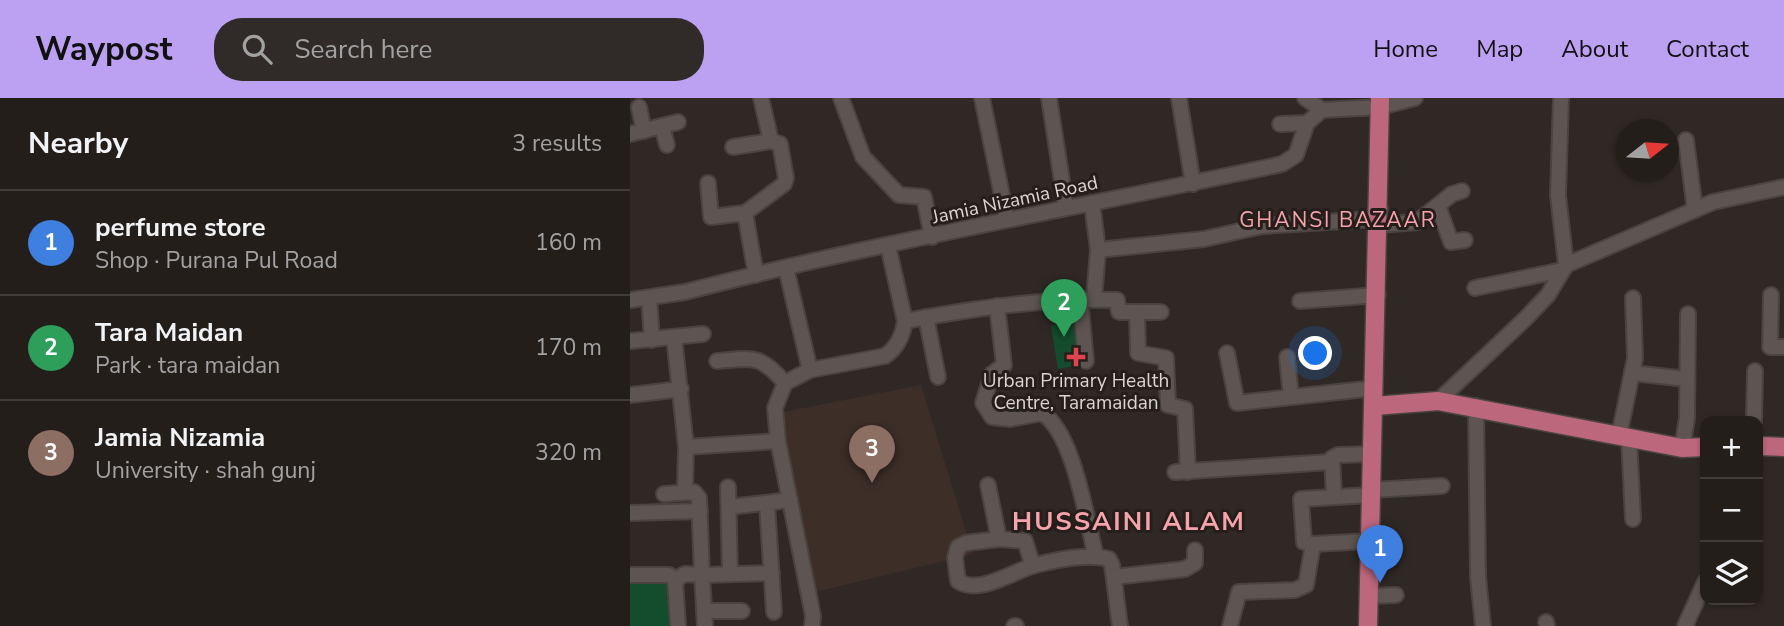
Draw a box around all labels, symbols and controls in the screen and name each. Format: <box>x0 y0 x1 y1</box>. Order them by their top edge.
search box <box>214 18 704 81</box>
text: Waypost <box>35 27 172 72</box>
icon: search <box>238 30 276 68</box>
text: Search here <box>294 32 432 67</box>
text: Home <box>1373 33 1438 65</box>
text: Map <box>1476 33 1523 65</box>
text: About <box>1561 33 1628 65</box>
text: Contact <box>1666 33 1749 65</box>
north arrow <box>1616 119 1679 182</box>
text: Nearby <box>28 123 128 164</box>
text: 3 results <box>512 128 602 159</box>
street label: Jamia Nizamia Road <box>929 170 1100 230</box>
district label: GHANSI BAZAAR <box>1239 206 1437 234</box>
text: perfume store <box>95 210 266 245</box>
text: 1 <box>44 227 58 258</box>
text: 160 m <box>535 227 602 258</box>
text: Shop · Purana Pul Road <box>95 245 338 276</box>
pin: 2 <box>1041 279 1087 337</box>
text: Tara Maidan <box>95 315 243 350</box>
text: 2 <box>44 332 58 363</box>
text: 170 m <box>535 332 602 363</box>
your location <box>1298 336 1332 370</box>
marker: Urban Primary Health Centre, Taramaidan <box>1066 347 1086 367</box>
text: Park · tara maidan <box>95 350 280 381</box>
place label: Urban Primary Health Centre, Taramaidan <box>983 368 1169 416</box>
map controls <box>1700 416 1763 605</box>
button: + <box>1700 416 1763 479</box>
text: Jamia Nizamia <box>95 420 265 455</box>
pin: 3 <box>849 425 895 483</box>
text: 3 <box>44 437 58 468</box>
text: 320 m <box>535 437 602 468</box>
text: University · shah gunj <box>95 455 316 486</box>
button: − <box>1700 479 1763 542</box>
district label: HUSSAINI ALAM <box>1012 504 1246 539</box>
pin: 1 <box>1357 525 1403 583</box>
button: layers <box>1700 542 1763 605</box>

